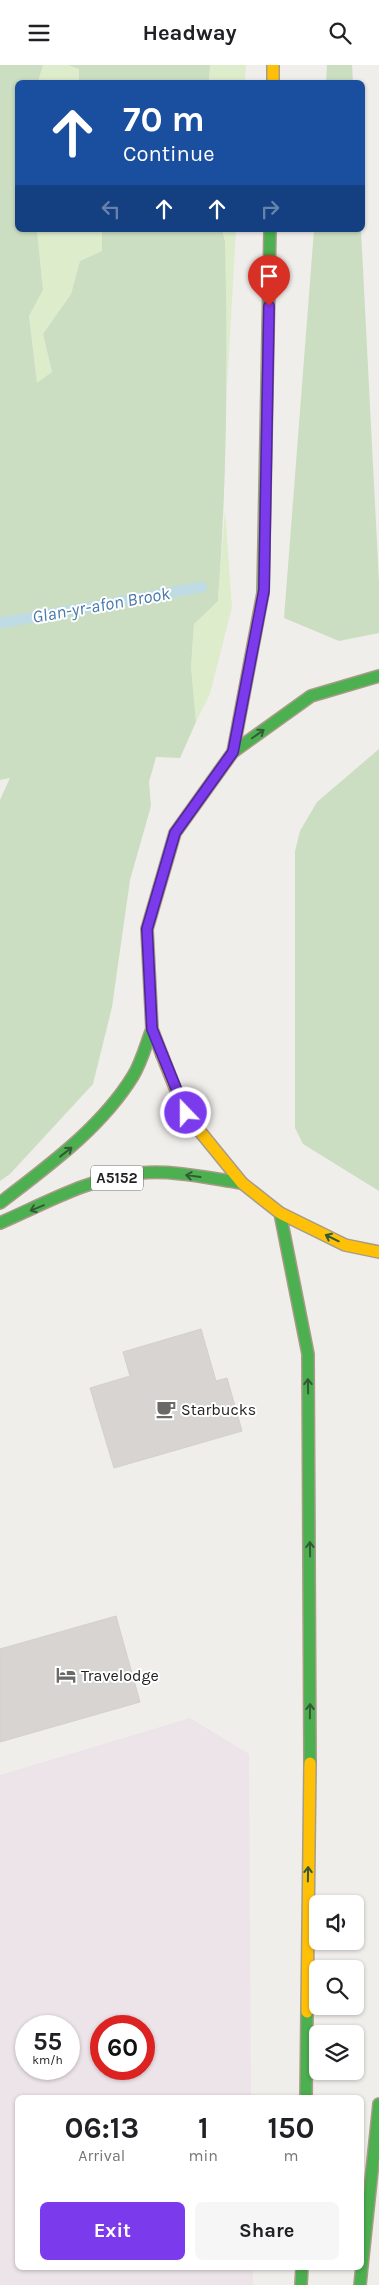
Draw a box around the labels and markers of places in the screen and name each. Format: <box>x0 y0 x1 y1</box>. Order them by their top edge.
pin <box>248 255 290 306</box>
cafe icon: Starbucks <box>155 1398 177 1420</box>
place label: Starbucks <box>181 1400 256 1419</box>
hotel icon: Travelodge <box>55 1664 77 1686</box>
place label: Travelodge <box>81 1666 159 1685</box>

